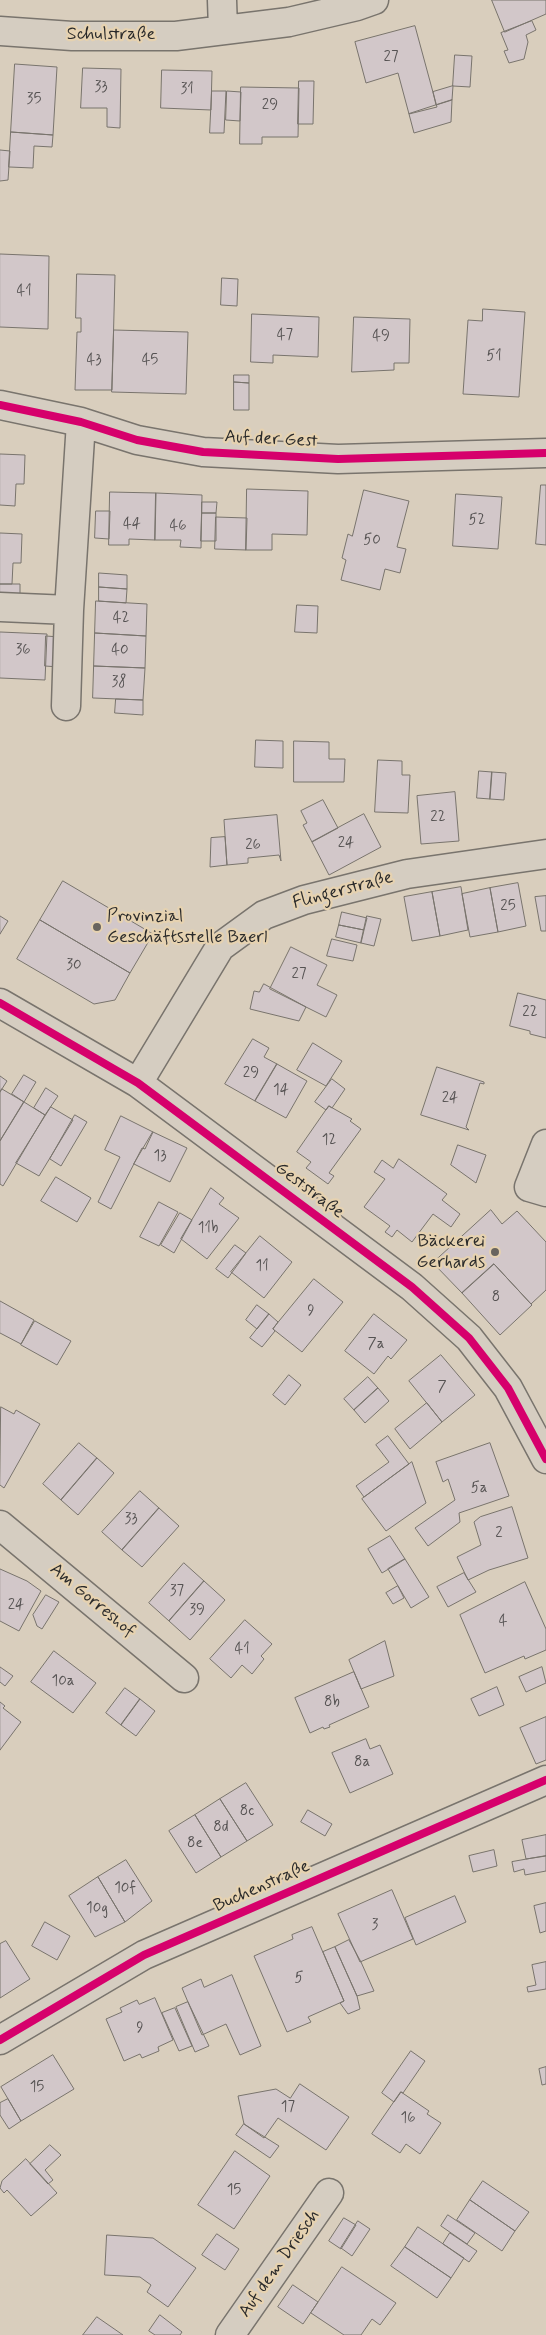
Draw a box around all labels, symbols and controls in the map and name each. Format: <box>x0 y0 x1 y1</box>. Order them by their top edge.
street label: Schulstraße <box>67 24 155 46</box>
house number: 27 <box>384 49 398 67</box>
house number: 33 <box>94 79 108 97</box>
house number: 31 <box>180 81 194 99</box>
house number: 35 <box>27 91 41 109</box>
house number: 29 <box>262 97 278 115</box>
house number: 41 <box>16 283 32 301</box>
house number: 47 <box>277 327 293 345</box>
house number: 49 <box>372 328 390 346</box>
house number: 51 <box>486 348 502 366</box>
house number: 43 <box>86 352 102 370</box>
house number: 45 <box>142 352 158 370</box>
street label: Auf der Gest <box>224 427 318 453</box>
house number: 52 <box>469 512 485 530</box>
house number: 44 <box>123 516 141 534</box>
house number: 46 <box>169 518 187 536</box>
house number: 50 <box>363 532 381 550</box>
house number: 42 <box>113 610 129 628</box>
house number: 36 <box>15 642 31 660</box>
house number: 40 <box>111 642 129 660</box>
house number: 38 <box>112 674 126 692</box>
house number: 22 <box>430 809 446 827</box>
house number: 24 <box>338 835 354 853</box>
house number: 26 <box>245 837 261 855</box>
street label: Flingerstraße <box>291 867 395 915</box>
house number: 25 <box>500 898 516 916</box>
place label: Provinzial Geschäftsstelle Baerl <box>107 906 267 949</box>
marker: Provinzial Geschäftsstelle Baerl <box>91 921 103 933</box>
house number: 30 <box>66 957 82 975</box>
house number: 27 <box>292 966 306 984</box>
house number: 22 <box>522 1004 538 1022</box>
house number: 29 <box>243 1065 259 1083</box>
house number: 14 <box>273 1082 289 1100</box>
house number: 24 <box>442 1090 458 1108</box>
house number: 12 <box>322 1132 336 1150</box>
house number: 13 <box>153 1148 167 1166</box>
street label: Geststraße <box>270 1158 348 1224</box>
house number: 11b <box>198 1220 218 1238</box>
place label: Bäckerei Gerhards <box>416 1231 485 1274</box>
marker: Bäckerei Gerhards <box>489 1246 501 1258</box>
house number: 11 <box>255 1258 269 1276</box>
house number: 8 <box>492 1289 500 1307</box>
house number: 9 <box>307 1303 315 1321</box>
house number: 7a <box>368 1336 384 1354</box>
house number: 7 <box>437 1379 447 1397</box>
house number: 5a <box>471 1480 487 1498</box>
house number: 33 <box>124 1511 138 1529</box>
house number: 2 <box>495 1525 503 1543</box>
street label: Am Gorreshof <box>45 1559 139 1643</box>
house number: 37 <box>170 1583 184 1601</box>
house number: 24 <box>8 1597 24 1615</box>
house number: 39 <box>189 1602 205 1620</box>
house number: 4 <box>499 1613 507 1631</box>
house number: 41 <box>234 1641 250 1659</box>
house number: 10a <box>52 1673 74 1691</box>
house number: 8b <box>324 1694 340 1712</box>
house number: 8a <box>354 1754 370 1772</box>
house number: 8c <box>240 1803 254 1821</box>
house number: 8d <box>213 1819 229 1837</box>
house number: 8e <box>187 1835 203 1853</box>
street label: Buchenstraße <box>211 1856 313 1918</box>
house number: 10f <box>114 1880 136 1898</box>
house number: 10g <box>86 1900 108 1918</box>
house number: 3 <box>372 1917 378 1935</box>
house number: 5 <box>295 1970 303 1988</box>
house number: 9 <box>136 2020 144 2038</box>
house number: 15 <box>30 2079 44 2097</box>
house number: 17 <box>281 2099 295 2117</box>
house number: 16 <box>401 2110 415 2128</box>
house number: 15 <box>227 2182 241 2200</box>
street label: Auf dem Driesch <box>235 2206 325 2322</box>

